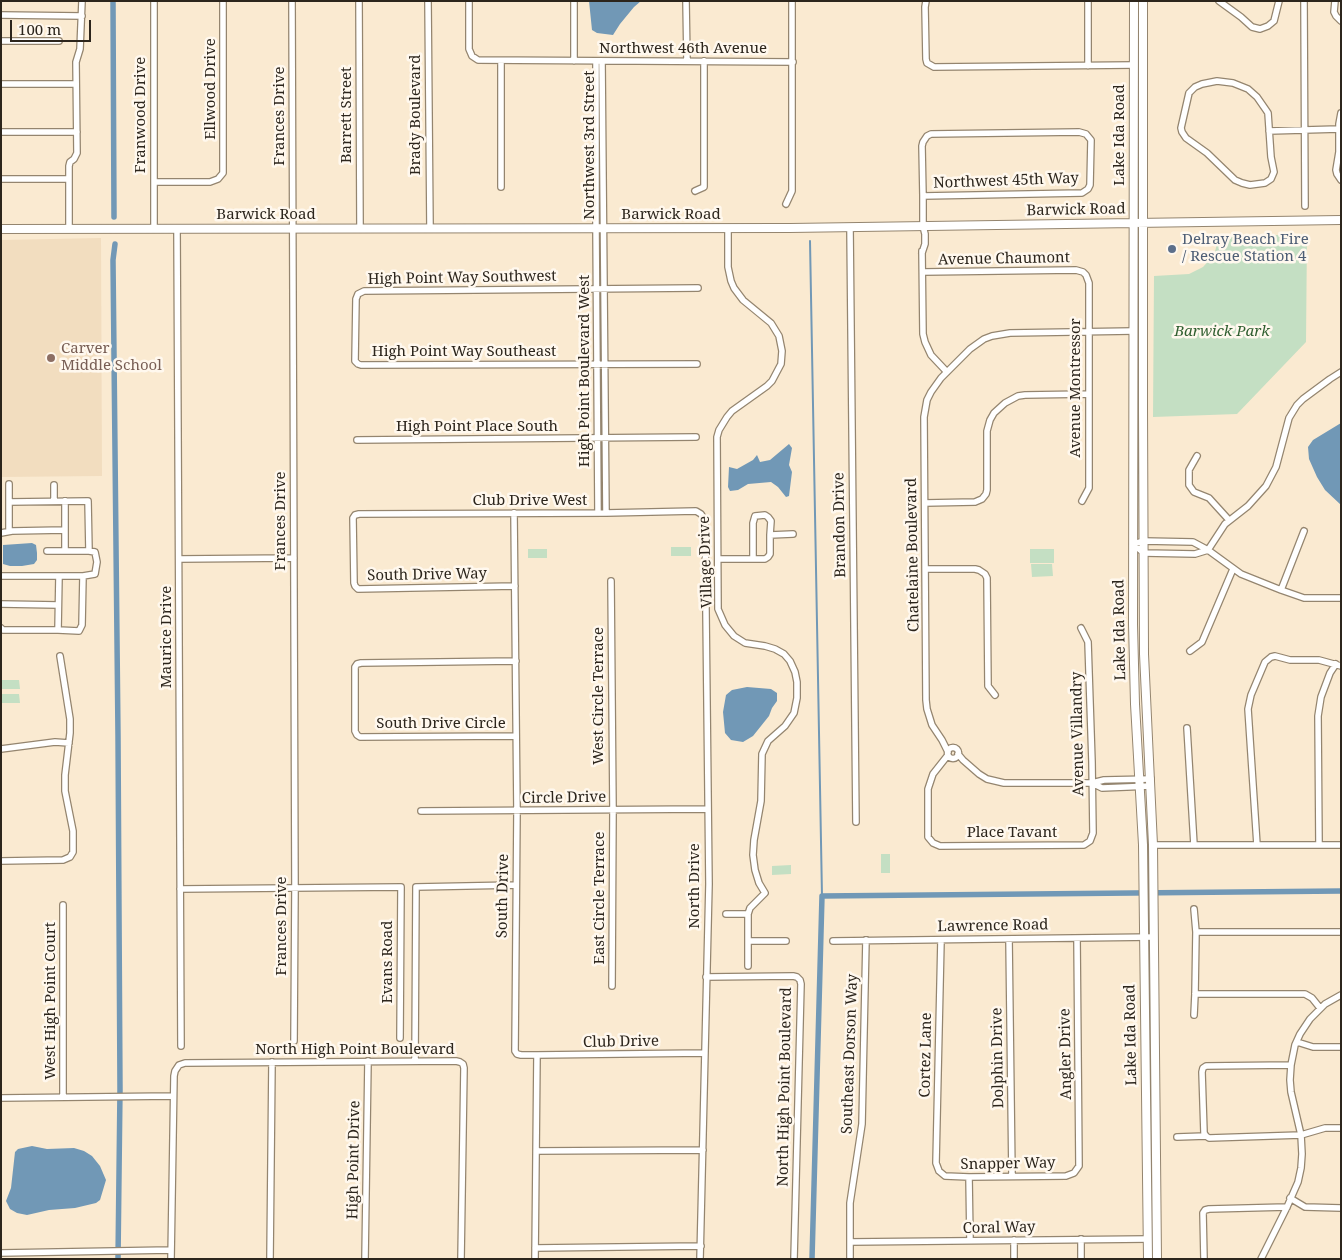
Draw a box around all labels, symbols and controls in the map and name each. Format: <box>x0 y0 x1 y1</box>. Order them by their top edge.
scale bar <box>12 10 94 42</box>
text: 100 m <box>18 19 61 39</box>
street label: Ellwood Drive <box>202 38 220 140</box>
street label: Northwest 46th Avenue <box>599 40 767 58</box>
street label: Brady Boulevard <box>407 55 425 175</box>
street label: Franwood Drive <box>132 57 150 173</box>
street label: Frances Drive <box>271 66 289 166</box>
street label: Barrett Street <box>338 67 356 163</box>
street label: Northwest 3rd Street <box>581 70 599 220</box>
street label: Lake Ida Road <box>1111 84 1129 186</box>
street label: Northwest 45th Way <box>933 169 1079 193</box>
street label: Barwick Road <box>1026 200 1126 220</box>
street label: Barwick Road <box>216 206 316 224</box>
street label: Barwick Road <box>621 206 721 224</box>
place label: Delray Beach Fire / Rescue Station 4 <box>1182 231 1309 266</box>
marker: Delray Beach Fire / Rescue Station 4 <box>1166 243 1178 255</box>
street label: Avenue Chaumont <box>938 249 1070 269</box>
street label: High Point Way Southwest <box>367 267 557 289</box>
street label: High Point Boulevard West <box>576 275 594 467</box>
street label: Avenue Montressor <box>1067 318 1085 458</box>
park label: Barwick Park <box>1174 323 1270 341</box>
place label: Carver Middle School <box>61 340 162 375</box>
street label: High Point Way Southeast <box>372 343 556 361</box>
marker: Carver Middle School <box>45 352 57 364</box>
street label: High Point Place South <box>396 418 558 436</box>
street label: Frances Drive <box>272 471 290 571</box>
street label: Brandon Drive <box>830 472 850 578</box>
street label: Chatelaine Boulevard <box>903 478 923 632</box>
street label: Club Drive West <box>473 492 587 510</box>
street label: Village Drive <box>695 516 717 608</box>
street label: South Drive Way <box>367 565 487 585</box>
street label: Lake Ida Road <box>1110 579 1130 681</box>
street label: Maurice Drive <box>158 586 176 688</box>
street label: West Circle Terrace <box>590 627 608 765</box>
street label: Avenue Villandry <box>1068 672 1088 796</box>
street label: South Drive Circle <box>376 715 506 733</box>
street label: Circle Drive <box>522 788 606 808</box>
street label: Place Tavant <box>967 824 1057 842</box>
street label: East Circle Terrace <box>591 832 609 964</box>
street label: North Drive <box>686 843 704 929</box>
street label: South Drive <box>493 854 513 938</box>
street label: Frances Drive <box>273 876 291 976</box>
street label: Lawrence Road <box>937 916 1049 936</box>
street label: Evans Road <box>379 921 397 1003</box>
street label: West High Point Court <box>42 922 60 1080</box>
street label: Southeast Dorson Way <box>838 974 862 1134</box>
street label: Lake Ida Road <box>1121 984 1141 1086</box>
street label: North High Point Boulevard <box>774 987 796 1187</box>
street label: Dolphin Drive <box>988 1007 1008 1109</box>
street label: Angler Drive <box>1056 1008 1076 1100</box>
street label: Cortez Lane <box>916 1012 936 1098</box>
street label: Club Drive <box>583 1032 659 1052</box>
street label: North High Point Boulevard <box>255 1041 455 1059</box>
street label: High Point Drive <box>344 1100 364 1220</box>
street label: Snapper Way <box>960 1154 1056 1174</box>
street label: Coral Way <box>962 1218 1036 1238</box>

